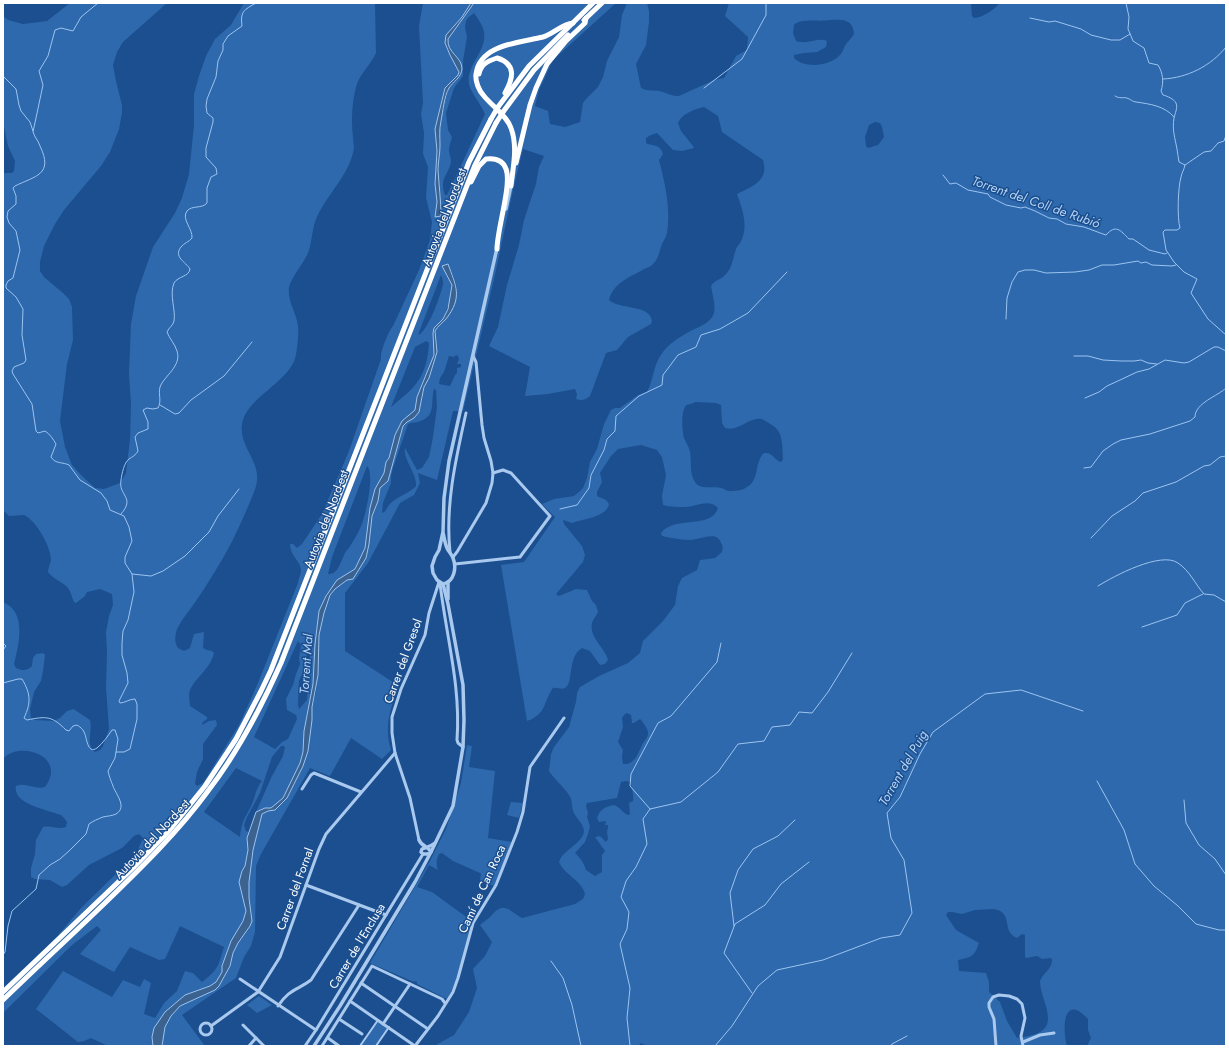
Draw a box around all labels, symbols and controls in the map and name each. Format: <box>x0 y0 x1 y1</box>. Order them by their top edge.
street label: Autovia del Nord-est <box>417 165 471 269</box>
water label: Torrent del Coll de Rubió <box>969 171 1103 233</box>
street label: Autovia del Nord-est <box>299 467 353 571</box>
street label: Carrer del Gresol <box>379 616 427 706</box>
water label: Torrent Mal <box>294 632 318 695</box>
water label: Torrent del Puig <box>874 727 932 809</box>
street label: Autovia del Nord-est <box>110 795 194 883</box>
street label: Camí de Can Roca <box>454 842 510 936</box>
street label: Carrer del Fornal <box>272 845 318 933</box>
street label: Carrer de l'Enclusa <box>324 900 390 992</box>

